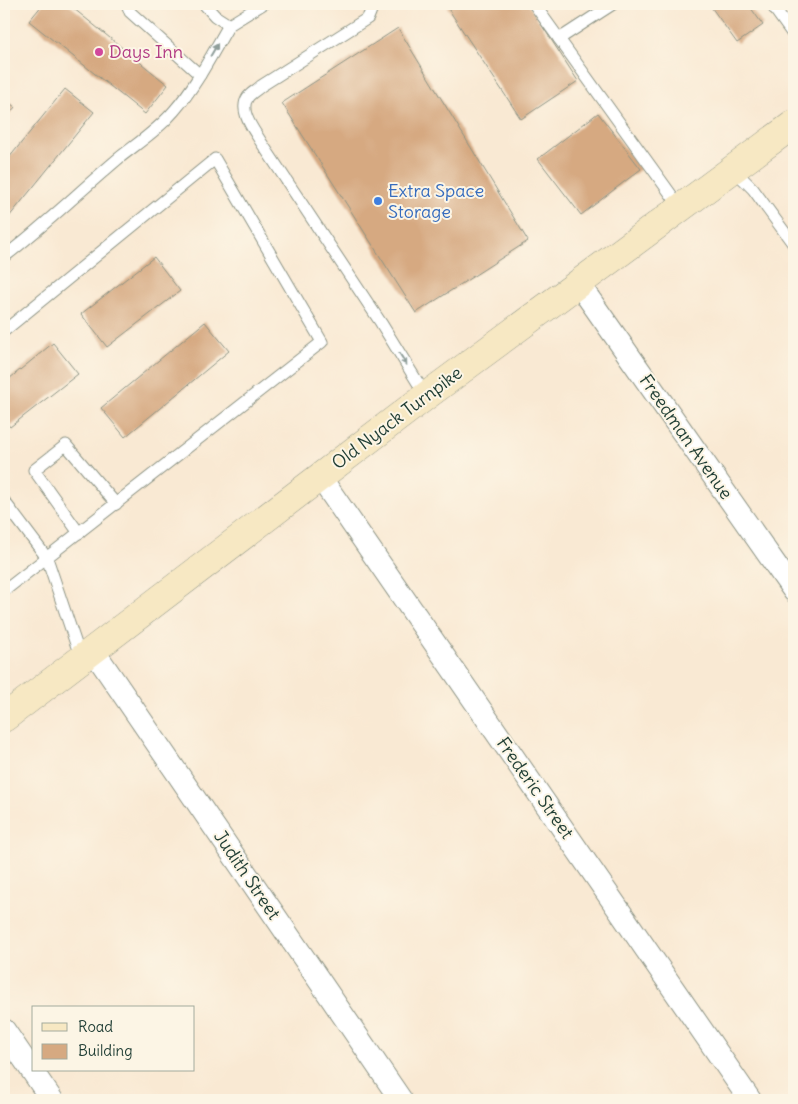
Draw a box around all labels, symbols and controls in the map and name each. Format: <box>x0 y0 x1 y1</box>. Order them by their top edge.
place label: Days Inn <box>109 40 183 63</box>
one-way arrow <box>210 43 219 57</box>
marker: Days Inn <box>93 46 105 58</box>
place label: Extra Space Storage <box>388 179 484 223</box>
marker: Extra Space Storage <box>372 195 384 207</box>
one-way arrow <box>398 353 408 366</box>
street label: Old Nyack Turnpike <box>327 361 467 474</box>
street label: Freedman Avenue <box>635 370 738 504</box>
street label: Frederic Street <box>492 732 579 843</box>
street label: Judith Street <box>209 826 286 924</box>
legend <box>32 1006 195 1072</box>
text: Road <box>78 1017 113 1036</box>
text: Building <box>78 1041 133 1060</box>

